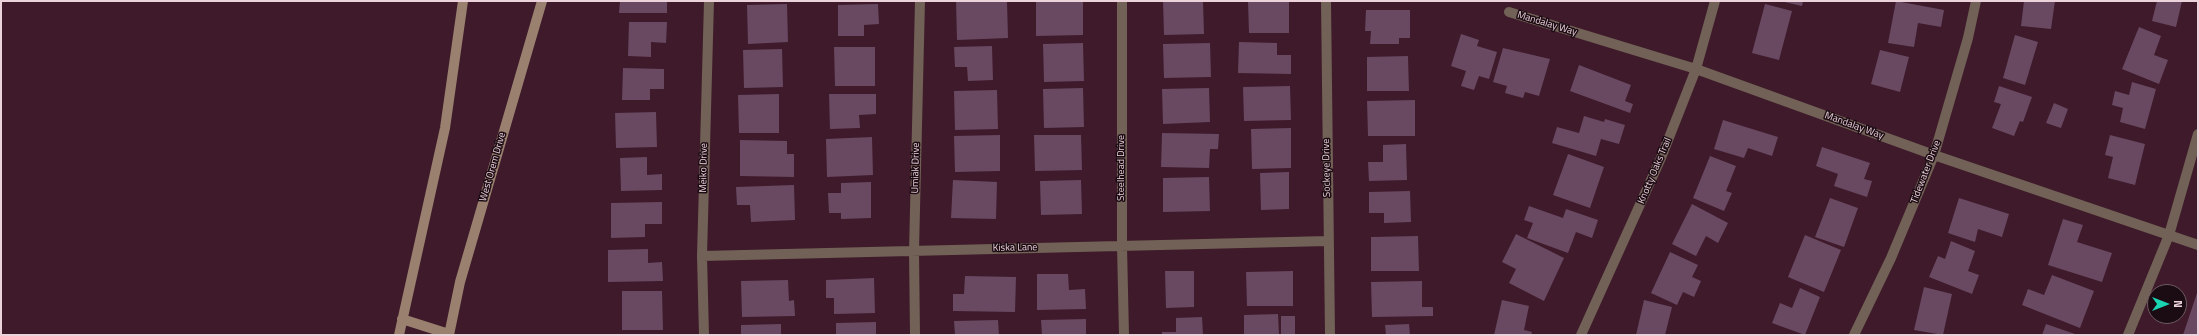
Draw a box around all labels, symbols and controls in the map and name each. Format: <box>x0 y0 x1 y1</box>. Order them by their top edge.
street label: Mandalay Way <box>1516 9 1578 39</box>
street label: Mandalay Way <box>1823 110 1885 142</box>
street label: West Orem Drive <box>477 131 509 203</box>
street label: Steelhead Drive <box>1116 135 1128 201</box>
street label: Knotty Oaks Trail <box>1636 136 1674 206</box>
street label: Sockeye Drive <box>1320 139 1334 197</box>
street label: Tidewater Drive <box>1908 139 1944 205</box>
street label: Umiak Drive <box>910 142 922 194</box>
street label: Meiko Drive <box>698 143 710 193</box>
street label: Kiska Lane <box>993 242 1037 254</box>
north arrow <box>2147 284 2187 324</box>
text: N <box>2170 300 2186 308</box>

